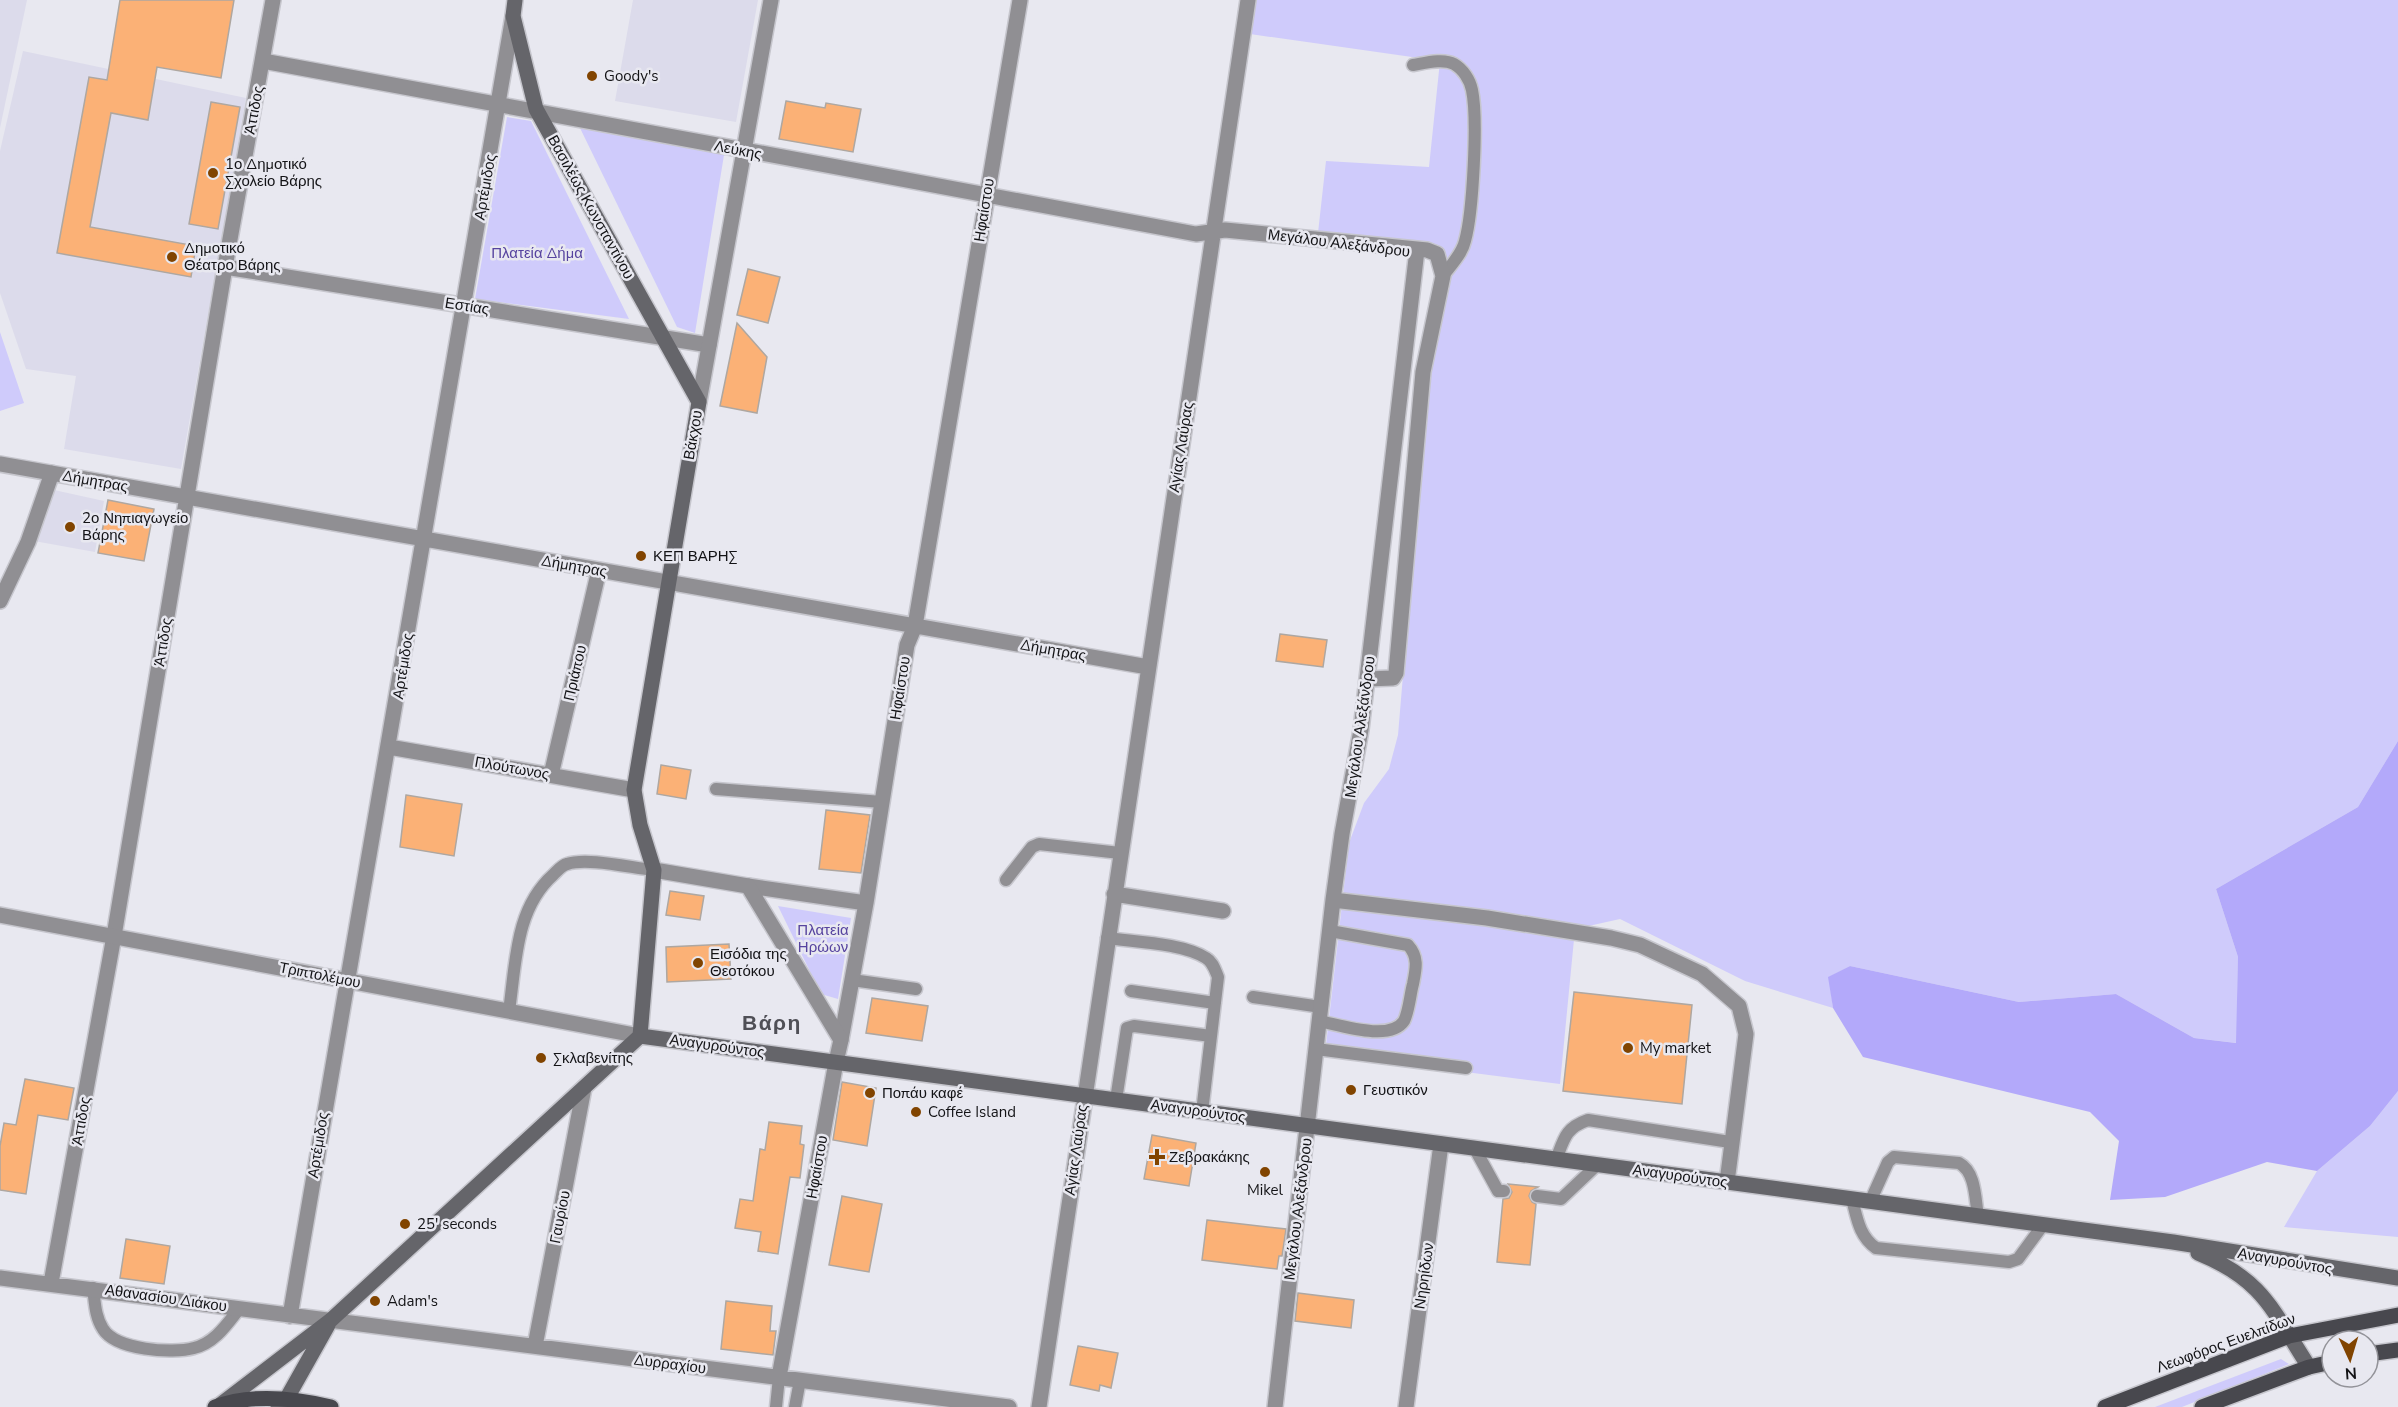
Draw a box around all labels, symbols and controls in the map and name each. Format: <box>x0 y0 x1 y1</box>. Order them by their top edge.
place label: Goody's <box>604 66 659 86</box>
marker: Goody's <box>585 69 599 83</box>
street label: Άττιδος <box>239 84 269 136</box>
street label: Βασιλέως Κωνσταντίνου <box>543 131 639 283</box>
street label: Λεύκης <box>713 136 763 164</box>
street label: Αρτέμιδος <box>469 152 501 222</box>
place label: 1ο Δημοτικό Σχολείο Βάρης <box>225 154 322 191</box>
marker: 1ο Δημοτικό Σχολείο Βάρης <box>206 166 220 180</box>
street label: Ηφαίστου <box>969 177 999 243</box>
street label: Μεγάλου Αλεξάνδρου <box>1267 224 1411 262</box>
place label: Δημοτικό Θέατρο Βάρης <box>184 238 280 275</box>
park label: Πλατεία Δήμα <box>491 243 583 263</box>
marker: Δημοτικό Θέατρο Βάρης <box>165 250 179 264</box>
street label: Εστίας <box>443 293 491 319</box>
street label: Αγίας Λαύρας <box>1164 400 1198 494</box>
street label: Βάκχου <box>679 409 707 461</box>
street label: Δήμητρας <box>61 465 129 497</box>
place label: 2ο Νηπιαγωγείο Βάρης <box>82 508 188 545</box>
marker: 2ο Νηπιαγωγείο Βάρης <box>63 520 77 534</box>
place label: ΚΕΠ ΒΑΡΗΣ <box>653 546 738 566</box>
marker: ΚΕΠ ΒΑΡΗΣ <box>634 549 648 563</box>
street label: Δήμητρας <box>540 550 608 582</box>
street label: Άττιδος <box>149 616 177 668</box>
street label: Αρτέμιδος <box>388 632 418 700</box>
street label: Δήμητρας <box>1019 634 1087 666</box>
street label: Πριάπου <box>559 643 591 703</box>
street label: Ηφαίστου <box>885 655 915 721</box>
street label: Μεγάλου Αλεξάνδρου <box>1340 655 1380 799</box>
street label: Πλούτωνος <box>473 752 551 784</box>
park label: Πλατεία Ηρώων <box>797 920 849 957</box>
place label: Εισόδια της Θεοτόκου <box>710 944 787 981</box>
marker: Εισόδια της Θεοτόκου <box>691 956 705 970</box>
street label: Τριπτολέμου <box>277 957 363 993</box>
district label: Βάρη <box>742 1009 802 1037</box>
street label: Αναγυρούντος <box>668 1029 766 1063</box>
place label: My market <box>1640 1038 1712 1058</box>
marker: My market <box>1621 1041 1635 1055</box>
place label: Σκλαβενίτης <box>553 1048 633 1068</box>
marker: Σκλαβενίτης <box>534 1051 548 1065</box>
place label: Γευστικόν <box>1363 1080 1428 1100</box>
place label: Ποπάυ καφέ <box>882 1083 963 1103</box>
marker: Γευστικόν <box>1344 1083 1358 1097</box>
marker: Ποπάυ καφέ <box>863 1086 877 1100</box>
street label: Αναγυρούντος <box>1149 1094 1247 1128</box>
street label: Άττιδος <box>67 1095 95 1147</box>
place label: Coffee Island <box>928 1102 1016 1122</box>
street label: Αγίας Λαύρας <box>1060 1103 1092 1197</box>
marker: Coffee Island <box>909 1105 923 1119</box>
street label: Αρτέμιδος <box>303 1111 333 1179</box>
street label: Ηφαίστου <box>802 1134 832 1200</box>
street label: Μεγάλου Αλεξάνδρου <box>1279 1137 1317 1281</box>
place label: Ζεβρακάκης <box>1169 1147 1250 1167</box>
marker: Ζεβρακάκης <box>1150 1150 1164 1164</box>
street label: Αναγυρούντος <box>1631 1159 1729 1193</box>
marker: Mikel <box>1258 1165 1272 1179</box>
place label: Mikel <box>1247 1180 1284 1200</box>
street label: Γαυρίου <box>545 1189 575 1245</box>
place label: 25' seconds <box>417 1214 497 1234</box>
marker: 25' seconds <box>398 1217 412 1231</box>
street label: Νηρηίδων <box>1409 1241 1439 1311</box>
street label: Αναγυρούντος <box>2236 1243 2334 1279</box>
street label: Αθανασίου Διάκου <box>104 1280 228 1316</box>
place label: Adam's <box>387 1291 438 1311</box>
marker: Adam's <box>368 1294 382 1308</box>
street label: Λεωφόρος Ευελπίδων <box>2154 1309 2298 1377</box>
north arrow <box>2320 1329 2380 1389</box>
street label: Δυρραχίου <box>633 1350 707 1378</box>
text: N <box>2344 1362 2358 1384</box>

